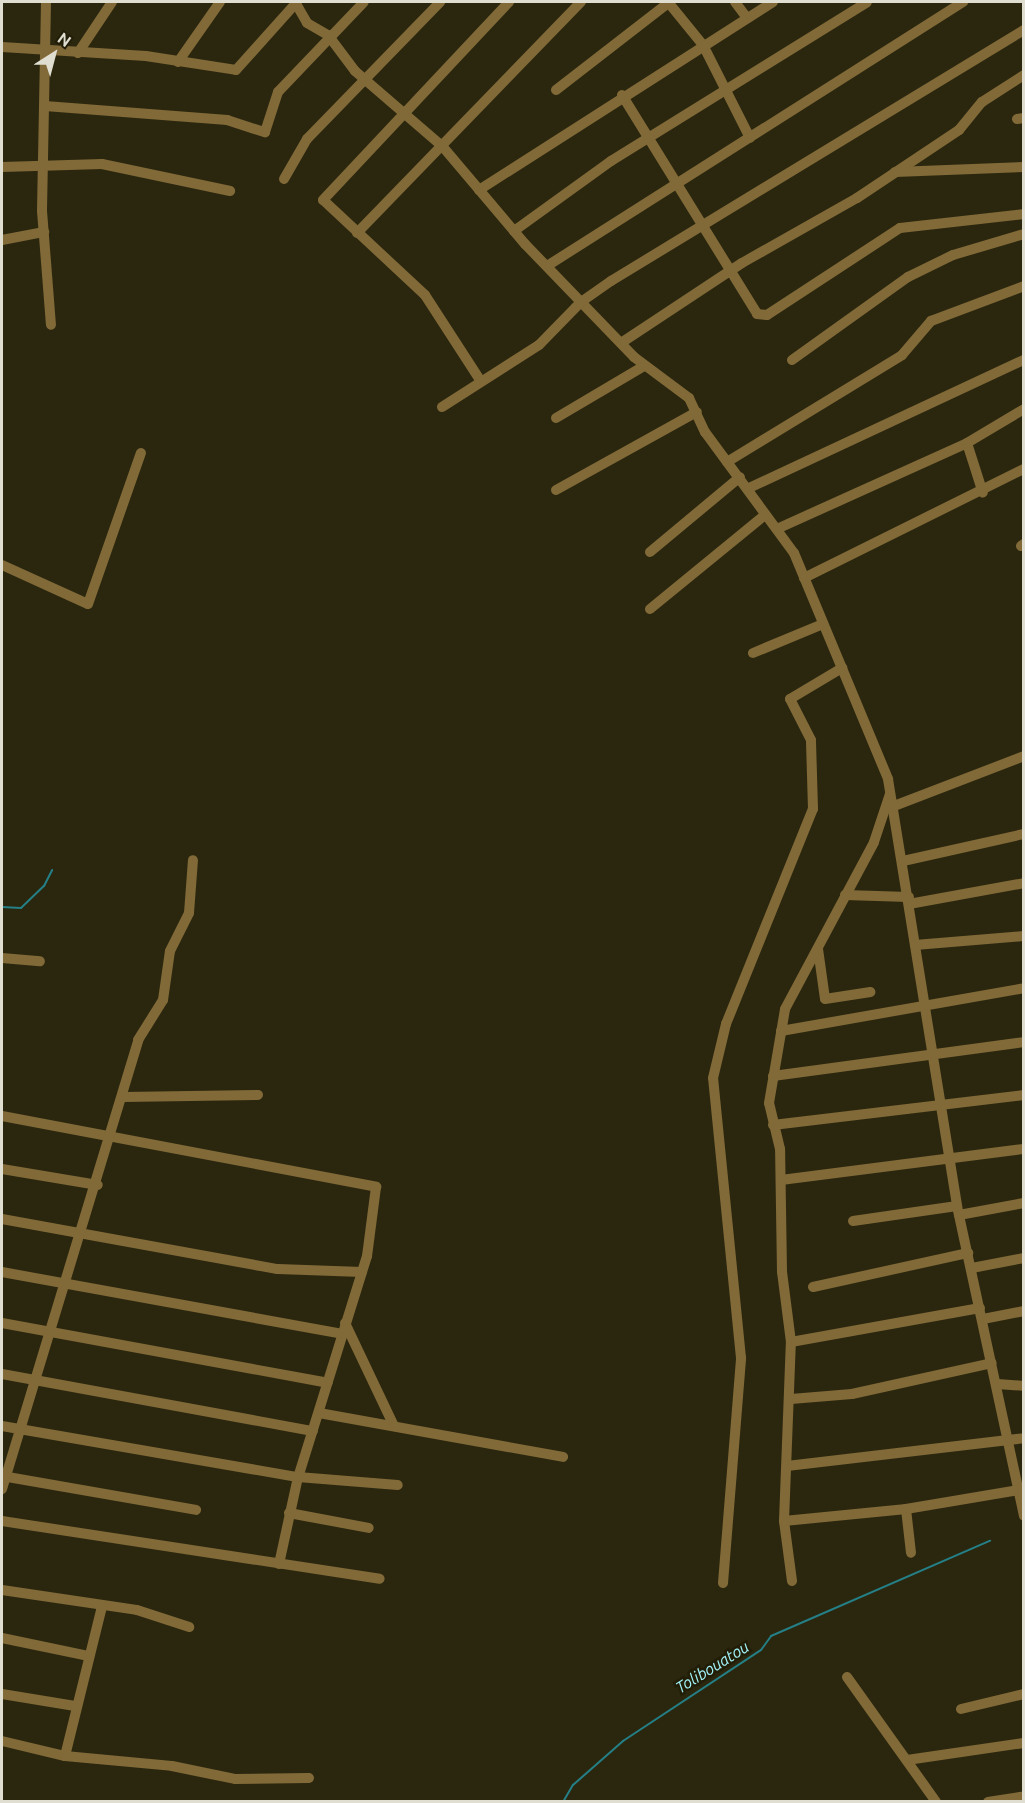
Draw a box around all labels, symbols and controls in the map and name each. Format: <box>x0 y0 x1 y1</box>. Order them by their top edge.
north arrow <box>24 24 84 84</box>
text: N <box>54 29 75 50</box>
water label: Tolibouatou <box>672 1637 752 1697</box>

